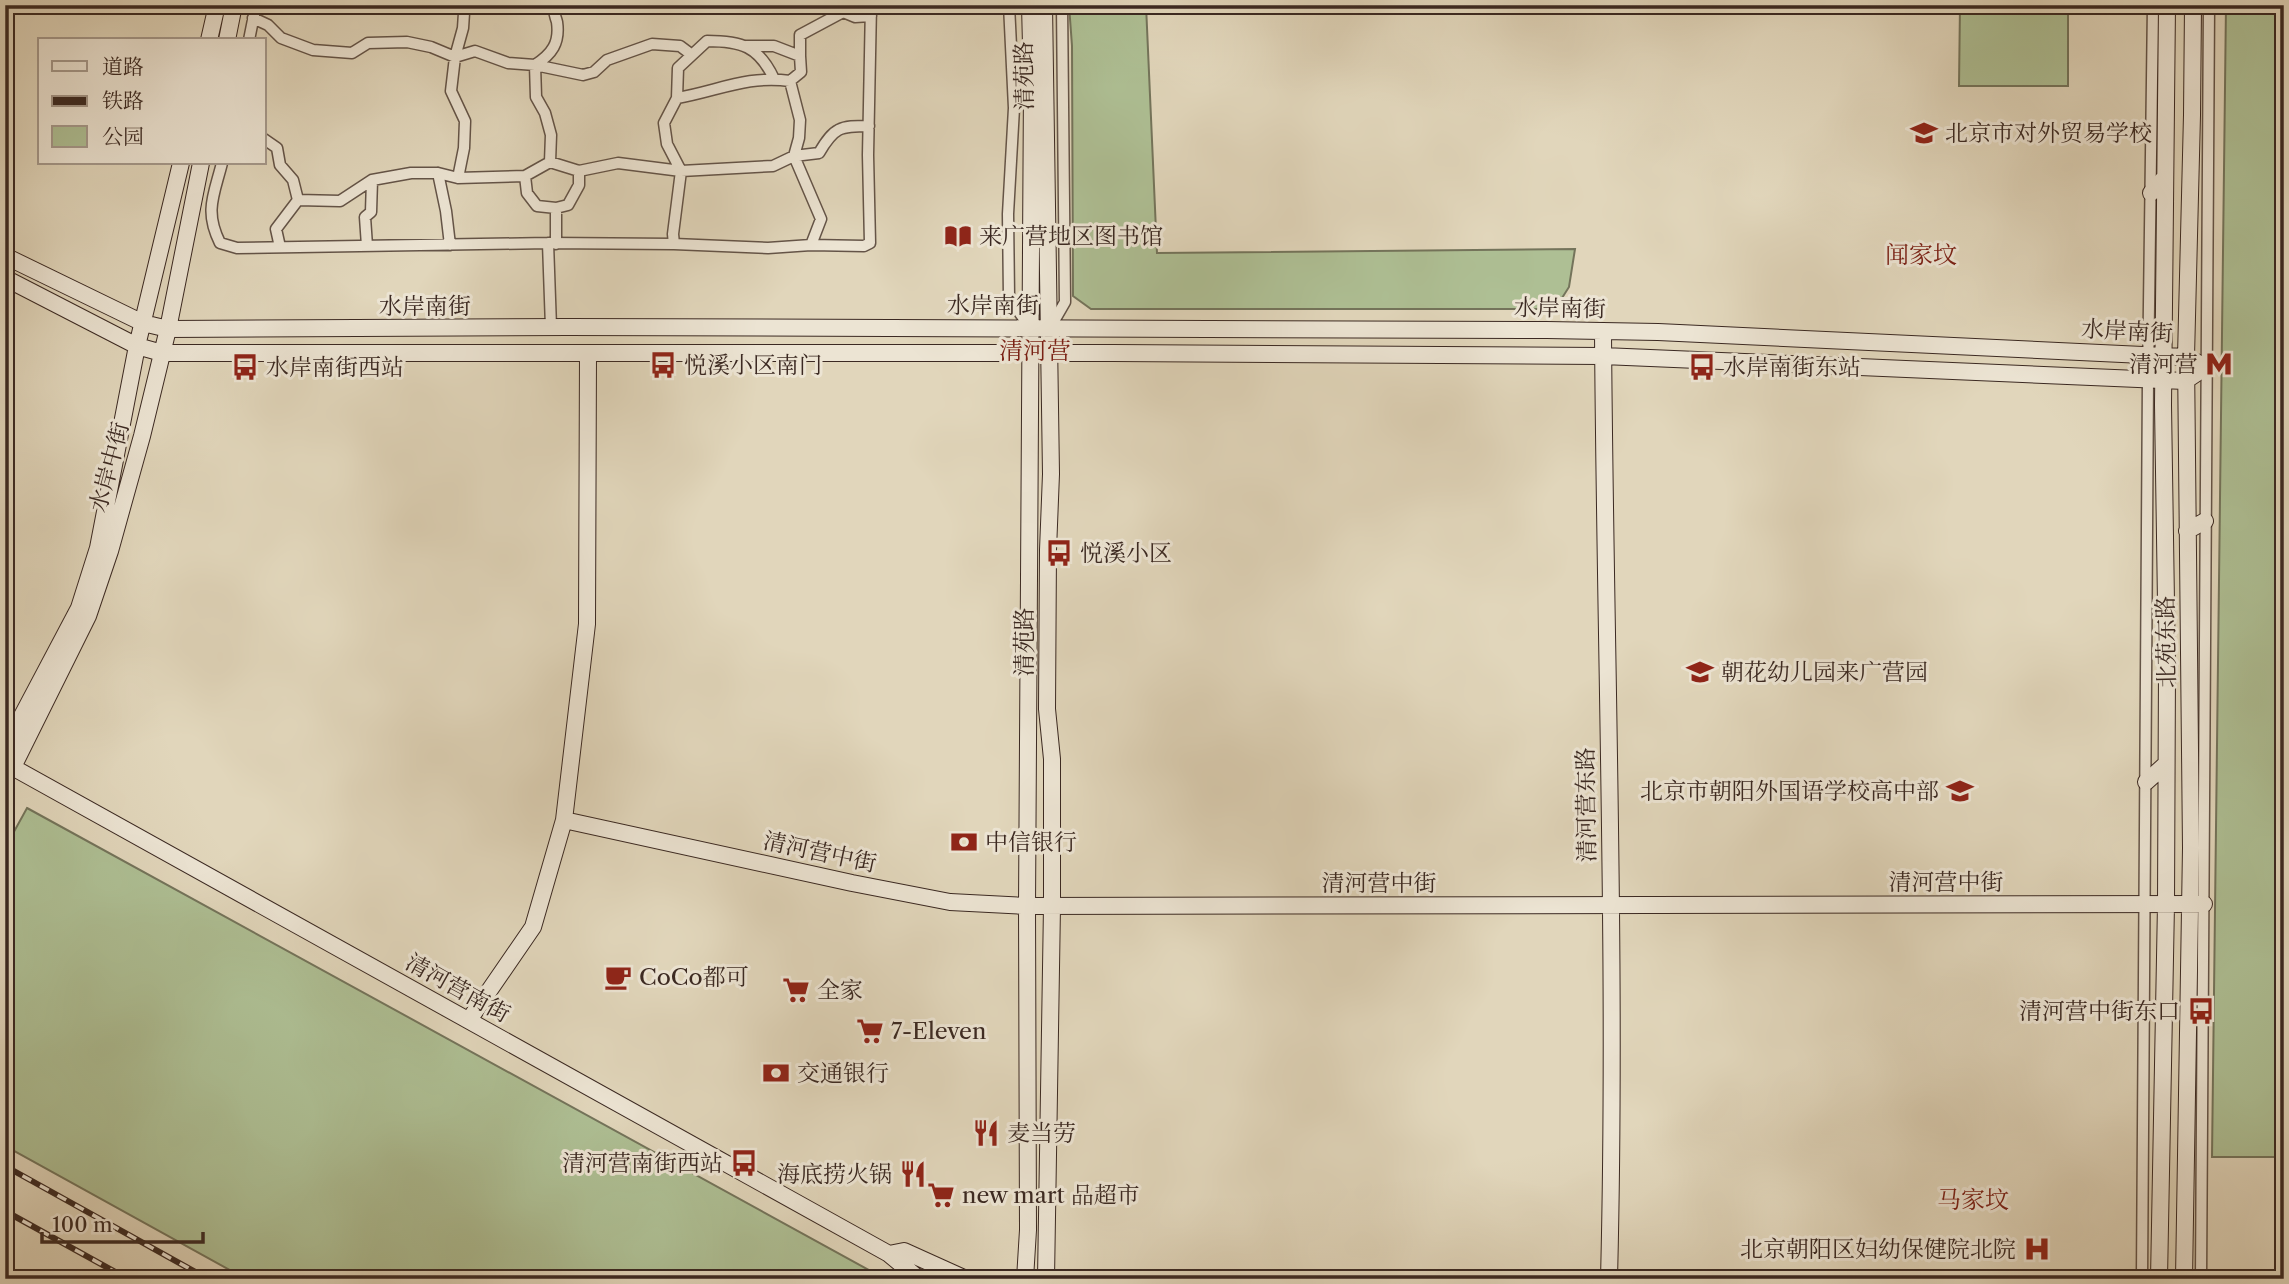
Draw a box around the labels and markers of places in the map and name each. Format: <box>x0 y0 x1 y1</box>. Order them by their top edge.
school or university icon: 北京市对外贸易学校 <box>1909 118 1939 148</box>
place label: 北京市对外贸易学校 <box>1945 119 2152 147</box>
library icon: 来广营地区图书馆 <box>943 221 973 251</box>
place label: 来广营地区图书馆 <box>979 222 1163 250</box>
metro station icon: 清河营 <box>2204 349 2234 379</box>
bus stop icon: 悦溪小区南门 <box>648 350 678 380</box>
place label: 清河营 <box>2129 350 2198 378</box>
place label: 悦溪小区南门 <box>684 351 822 379</box>
bus stop icon: 水岸南街西站 <box>230 352 260 382</box>
bus stop icon: 水岸南街东站 <box>1687 352 1717 382</box>
place label: 水岸南街西站 <box>266 353 404 381</box>
place label: 水岸南街东站 <box>1723 353 1861 381</box>
bus stop icon: 悦溪小区 <box>1044 538 1074 568</box>
place label: 悦溪小区 <box>1080 539 1172 567</box>
school or university icon: 朝花幼儿园来广营园 <box>1685 657 1715 687</box>
place label: 朝花幼儿园来广营园 <box>1721 658 1928 686</box>
school or university icon: 北京市朝阳外国语学校高中部 <box>1945 776 1975 806</box>
place label: 北京市朝阳外国语学校高中部 <box>1640 777 1939 805</box>
bank icon: 中信银行 <box>949 827 979 857</box>
place label: 中信银行 <box>985 828 1077 856</box>
cafe icon: CoCo都可 <box>603 962 633 992</box>
place label: CoCo都可 <box>639 963 749 991</box>
supermarket icon: 全家 <box>781 975 811 1005</box>
place label: 全家 <box>817 976 863 1004</box>
bus stop icon: 清河营中街东口 <box>2186 996 2216 1026</box>
place label: 清河营中街东口 <box>2019 997 2180 1025</box>
supermarket icon: 7-Eleven <box>855 1016 885 1046</box>
place label: 7-Eleven <box>891 1017 986 1045</box>
bank icon: 交通银行 <box>761 1058 791 1088</box>
place label: 交通银行 <box>797 1059 889 1087</box>
restaurant icon: 麦当劳 <box>971 1118 1001 1148</box>
place label: 麦当劳 <box>1007 1119 1076 1147</box>
bus stop icon: 清河营南街西站 <box>729 1148 759 1178</box>
place label: 清河营南街西站 <box>562 1149 723 1177</box>
restaurant icon: 海底捞火锅 <box>898 1159 928 1189</box>
place label: 海底捞火锅 <box>777 1160 892 1188</box>
supermarket icon: new mart 品超市 <box>926 1180 956 1210</box>
place label: new mart 品超市 <box>962 1181 1140 1209</box>
hospital icon: 北京朝阳区妇幼保健院北院 <box>2022 1234 2052 1264</box>
place label: 北京朝阳区妇幼保健院北院 <box>1740 1235 2016 1263</box>

